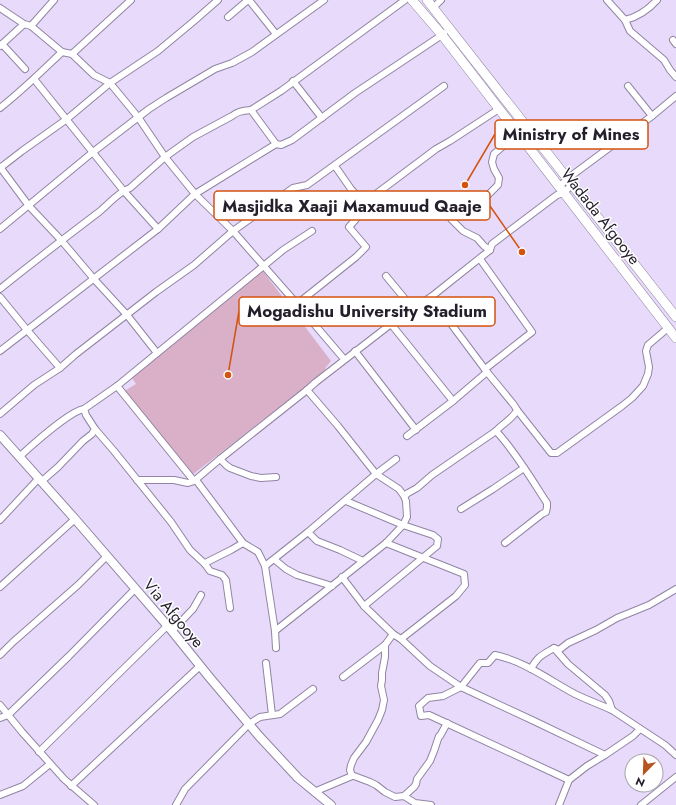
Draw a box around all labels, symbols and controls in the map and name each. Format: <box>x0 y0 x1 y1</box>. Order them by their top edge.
callout: Ministry of Mines <box>495 120 648 149</box>
text: Ministry of Mines <box>502 122 640 146</box>
street label: Wadada Afgooye <box>556 163 646 269</box>
callout: Masjidka Xaaji Maxamuud Qaaje <box>214 191 490 220</box>
text: Masjidka Xaaji Maxamuud Qaaje <box>222 194 482 218</box>
callout: Mogadishu University Stadium <box>239 297 495 326</box>
text: Mogadishu University Stadium <box>247 299 487 323</box>
street label: Via Afgooye <box>138 574 209 653</box>
north arrow <box>624 753 664 793</box>
text: N <box>633 773 647 791</box>

